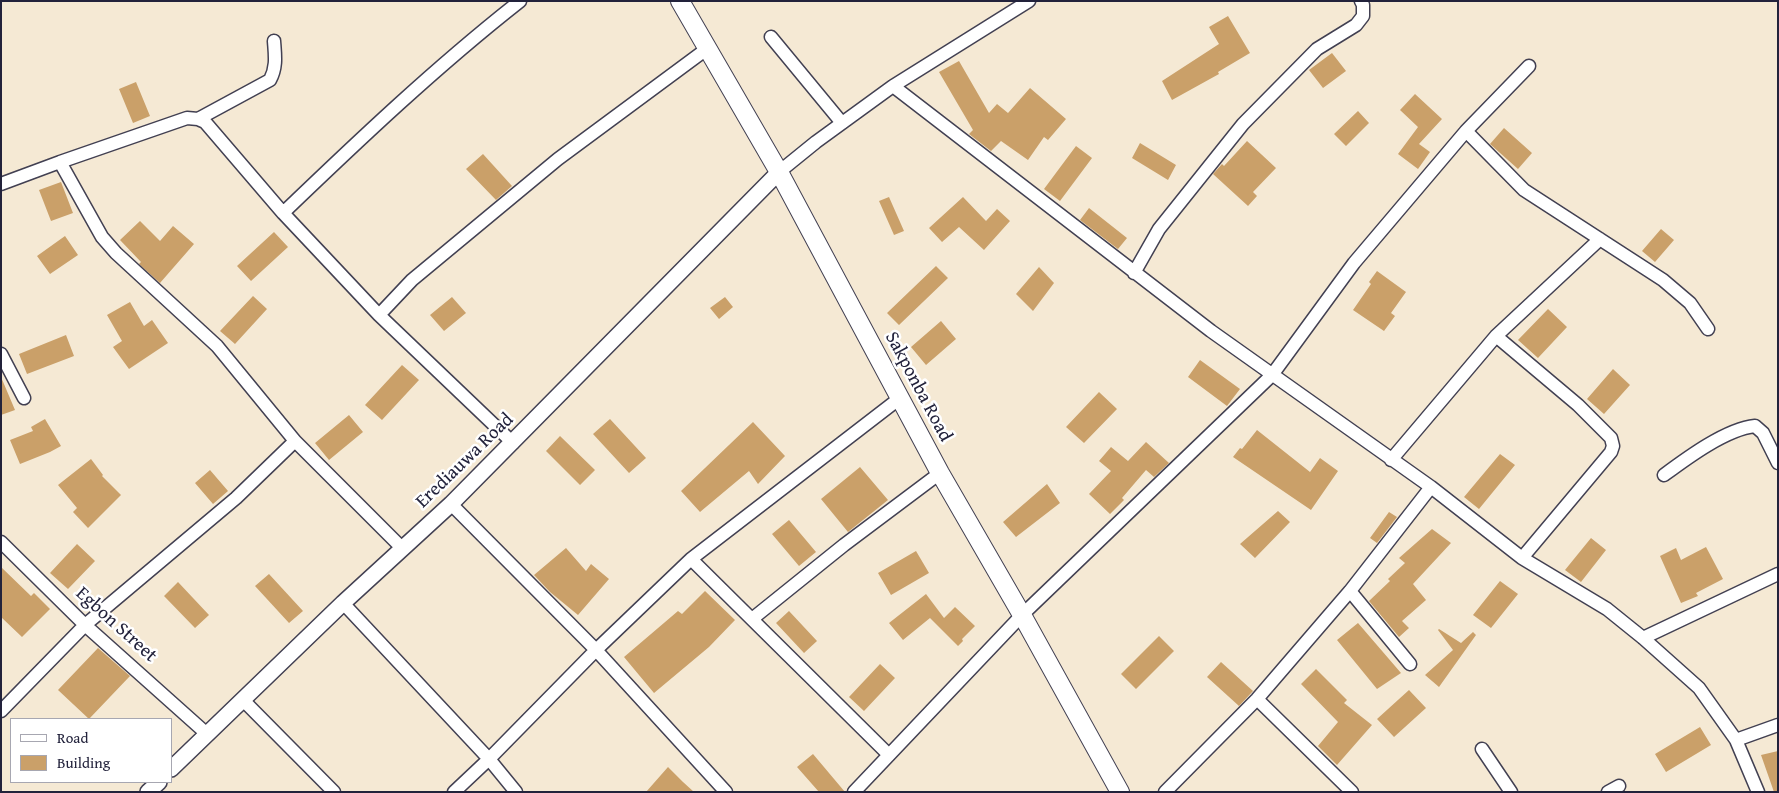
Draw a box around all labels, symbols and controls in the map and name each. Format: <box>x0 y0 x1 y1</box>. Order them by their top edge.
street label: Sakponba Road <box>879 328 957 446</box>
street label: Erediauwa Road <box>411 409 519 513</box>
street label: Egbon Street <box>71 583 161 667</box>
legend <box>10 718 172 783</box>
text: Road <box>57 727 88 748</box>
text: Building <box>57 752 110 773</box>

